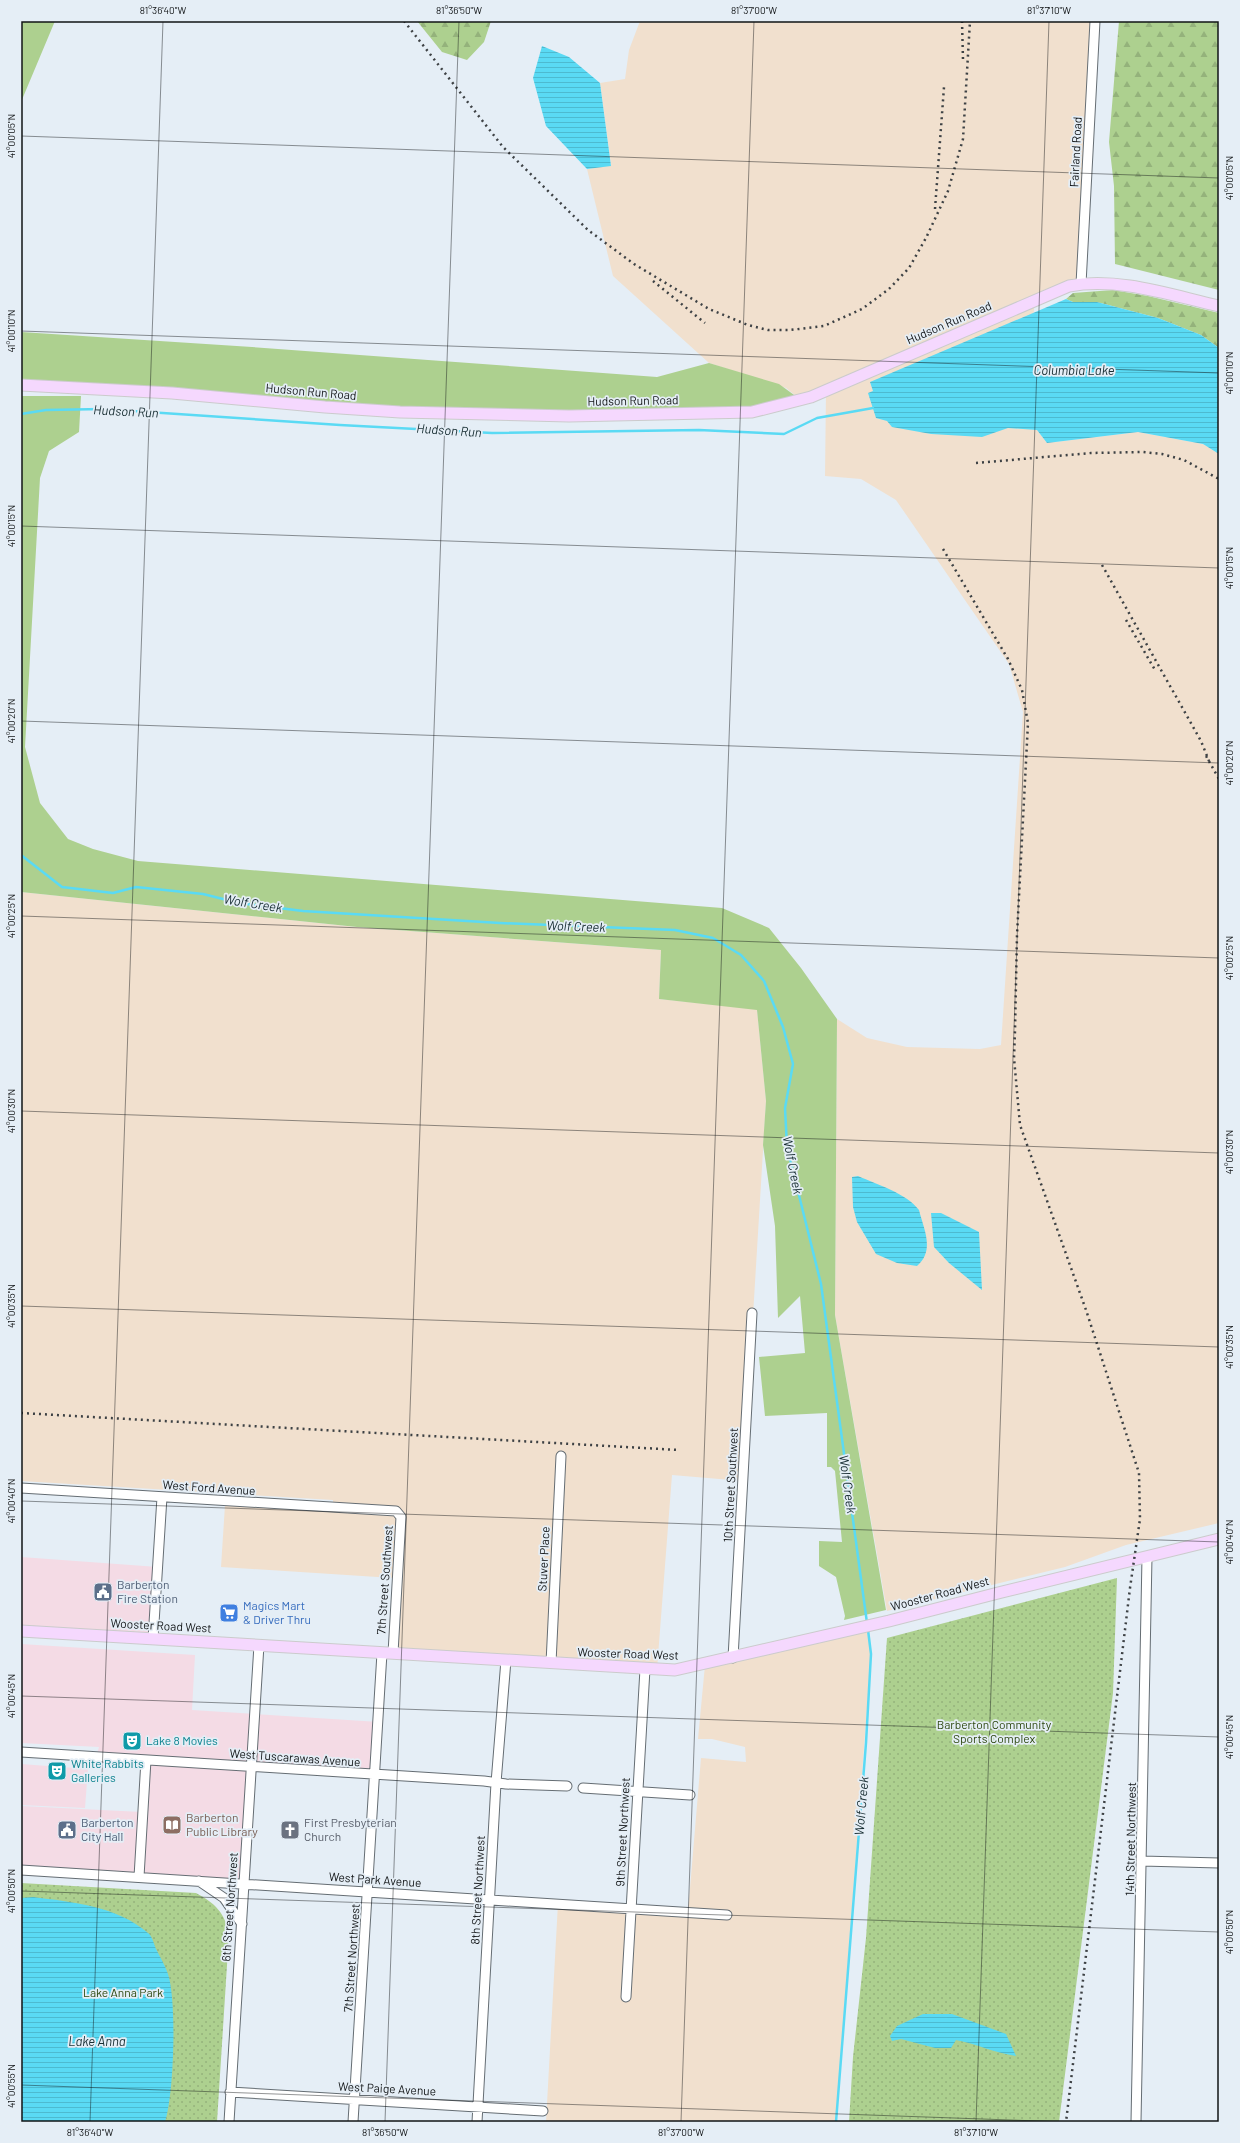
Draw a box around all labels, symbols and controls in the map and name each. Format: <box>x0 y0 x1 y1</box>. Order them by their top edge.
text: 81°36'40"W <box>140 4 186 16</box>
text: 81°36'50"W <box>436 4 482 16</box>
text: 81°37'00"W <box>731 4 777 16</box>
text: 81°37'10"W <box>1027 4 1071 16</box>
text: 41°00'05"N <box>5 114 17 158</box>
street label: Fairland Road <box>1066 116 1084 188</box>
text: 41°00'05"N <box>1223 156 1235 200</box>
street label: Hudson Run Road <box>904 298 993 346</box>
text: 41°00'10"N <box>5 309 17 353</box>
text: 41°00'10"N <box>1223 351 1235 395</box>
water label: Columbia Lake <box>1034 362 1115 378</box>
street label: Hudson Run Road <box>265 380 357 402</box>
street label: Hudson Run Road <box>587 392 679 408</box>
water label: Hudson Run <box>93 401 159 421</box>
water label: Hudson Run <box>416 420 482 440</box>
text: 41°00'15"N <box>5 505 17 547</box>
text: 41°00'15"N <box>1223 547 1235 589</box>
text: 41°00'20"N <box>5 699 17 743</box>
text: 41°00'20"N <box>1223 741 1235 785</box>
water label: Wolf Creek <box>223 890 284 916</box>
text: 41°00'25"N <box>5 894 17 938</box>
water label: Wolf Creek <box>546 917 607 935</box>
text: 41°00'25"N <box>1223 936 1235 980</box>
text: 41°00'30"N <box>5 1089 17 1133</box>
text: 41°00'30"N <box>1223 1130 1235 1174</box>
water label: Wolf Creek <box>780 1134 807 1196</box>
text: 41°00'35"N <box>5 1284 17 1328</box>
text: 41°00'35"N <box>1223 1325 1235 1369</box>
street label: 10th Street Southwest <box>720 1427 740 1543</box>
water label: Wolf Creek <box>836 1454 860 1515</box>
street label: West Ford Avenue <box>162 1477 256 1497</box>
text: 41°00'40"N <box>5 1479 17 1523</box>
text: 41°00'40"N <box>1223 1520 1235 1564</box>
street label: 7th Street Southwest <box>373 1525 395 1635</box>
street label: Stuver Place <box>534 1526 552 1592</box>
street label: Wooster Road West <box>889 1573 991 1613</box>
place label: Barberton Fire Station <box>117 1577 178 1605</box>
public building icon: Barberton Fire Station <box>92 1581 114 1603</box>
place label: Magics Mart & Driver Thru <box>243 1598 311 1626</box>
supermarket icon: Magics Mart & Driver Thru <box>218 1602 240 1624</box>
street label: Wooster Road West <box>110 1615 212 1635</box>
street label: Wooster Road West <box>577 1644 679 1662</box>
text: 41°00'45"N <box>5 1674 17 1718</box>
text: 41°00'45"N <box>1223 1715 1235 1759</box>
park label: Barberton Community Sports Complex <box>937 1717 1052 1745</box>
theatre icon: Lake 8 Movies <box>121 1730 143 1752</box>
place label: Lake 8 Movies <box>146 1733 218 1747</box>
street label: West Tuscarawas Avenue <box>229 1745 361 1769</box>
place label: White Rabbits Galleries <box>71 1756 144 1784</box>
theatre icon: White Rabbits Galleries <box>46 1760 68 1782</box>
water label: Wolf Creek <box>850 1775 872 1836</box>
street label: 9th Street Northwest <box>612 1777 632 1887</box>
street label: 14th Street Northwest <box>1122 1782 1138 1896</box>
place label: Barberton Public Library <box>186 1810 258 1838</box>
library icon: Barberton Public Library <box>161 1814 183 1836</box>
place label: Barberton City Hall <box>81 1815 134 1843</box>
place label: First Presbyterian Church <box>304 1815 397 1843</box>
public building icon: Barberton City Hall <box>56 1819 78 1841</box>
church icon: First Presbyterian Church <box>279 1819 301 1841</box>
street label: 8th Street Northwest <box>467 1835 487 1945</box>
street label: 6th Street Northwest <box>218 1852 240 1962</box>
text: 41°00'50"N <box>5 1869 17 1913</box>
street label: West Park Avenue <box>328 1869 422 1889</box>
street label: 7th Street Northwest <box>340 1903 362 2013</box>
text: 41°00'50"N <box>1223 1910 1235 1954</box>
park label: Lake Anna Park <box>83 1985 163 1999</box>
water label: Lake Anna <box>68 2033 126 2049</box>
text: 41°00'55"N <box>5 2064 17 2108</box>
street label: West Paige Avenue <box>338 2078 437 2098</box>
text: 81°36'40"W <box>67 2126 113 2138</box>
text: 81°36'50"W <box>362 2126 408 2138</box>
text: 81°37'00"W <box>658 2126 704 2138</box>
text: 81°37'10"W <box>954 2126 998 2138</box>

